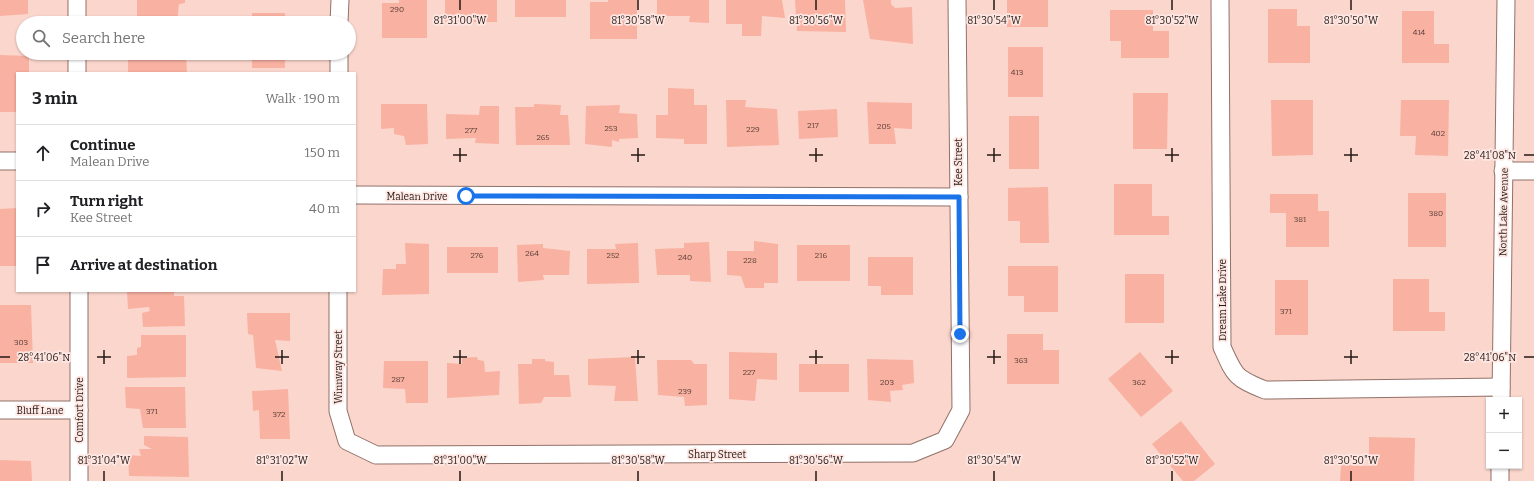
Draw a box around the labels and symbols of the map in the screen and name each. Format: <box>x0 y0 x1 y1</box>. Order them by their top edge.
house number: 290 <box>390 5 404 14</box>
text: 81°31'00"W <box>433 15 487 27</box>
text: 81°30'58"W <box>611 15 666 27</box>
text: 81°30'56"W <box>789 15 844 27</box>
text: 81°30'54"W <box>967 15 1022 27</box>
text: 81°30'52"W <box>1145 15 1199 27</box>
text: 81°30'50"W <box>1324 15 1379 27</box>
house number: 414 <box>1413 28 1426 37</box>
house number: 413 <box>1011 68 1024 77</box>
house number: 217 <box>807 121 819 130</box>
house number: 205 <box>877 122 891 131</box>
house number: 253 <box>605 124 618 133</box>
house number: 229 <box>746 125 760 134</box>
house number: 277 <box>465 126 477 135</box>
house number: 402 <box>1431 129 1445 138</box>
house number: 265 <box>536 133 550 142</box>
street label: Kee Street <box>953 138 965 186</box>
text: 28°41'08"N <box>1464 150 1516 162</box>
street label: North Lake Avenue <box>1497 168 1511 256</box>
route start <box>457 187 475 205</box>
street label: Malean Drive <box>386 191 448 203</box>
house number: 380 <box>1429 209 1443 218</box>
house number: 381 <box>1294 215 1307 224</box>
house number: 264 <box>525 249 539 258</box>
house number: 276 <box>471 251 484 260</box>
house number: 252 <box>607 251 619 260</box>
house number: 216 <box>815 251 827 260</box>
house number: 240 <box>678 253 692 262</box>
house number: 228 <box>743 256 757 265</box>
street label: Dream Lake Drive <box>1217 259 1229 341</box>
house number: 371 <box>1280 307 1293 316</box>
route end <box>951 325 969 343</box>
street label: Winnway Street <box>333 330 345 404</box>
house number: 303 <box>14 338 29 347</box>
text: 28°41'06"N <box>18 352 70 364</box>
text: 28°41'06"N <box>1464 352 1516 364</box>
house number: 363 <box>1014 356 1028 365</box>
house number: 227 <box>743 368 755 377</box>
house number: 287 <box>391 375 405 384</box>
street label: Comfort Drive <box>74 377 86 443</box>
house number: 203 <box>880 378 894 387</box>
house number: 362 <box>1132 378 1146 387</box>
house number: 239 <box>678 387 692 396</box>
street label: Bluff Lane <box>17 405 63 417</box>
house number: 371 <box>146 407 159 416</box>
house number: 372 <box>273 410 285 419</box>
street label: Sharp Street <box>688 449 746 461</box>
text: 81°31'04"W <box>78 455 131 467</box>
text: 81°31'02"W <box>256 455 309 467</box>
text: 81°31'00"W <box>433 455 487 467</box>
text: 81°30'58"W <box>611 455 666 467</box>
text: 81°30'56"W <box>789 455 844 467</box>
text: 81°30'54"W <box>967 455 1022 467</box>
text: 81°30'52"W <box>1145 455 1199 467</box>
text: 81°30'50"W <box>1324 455 1379 467</box>

